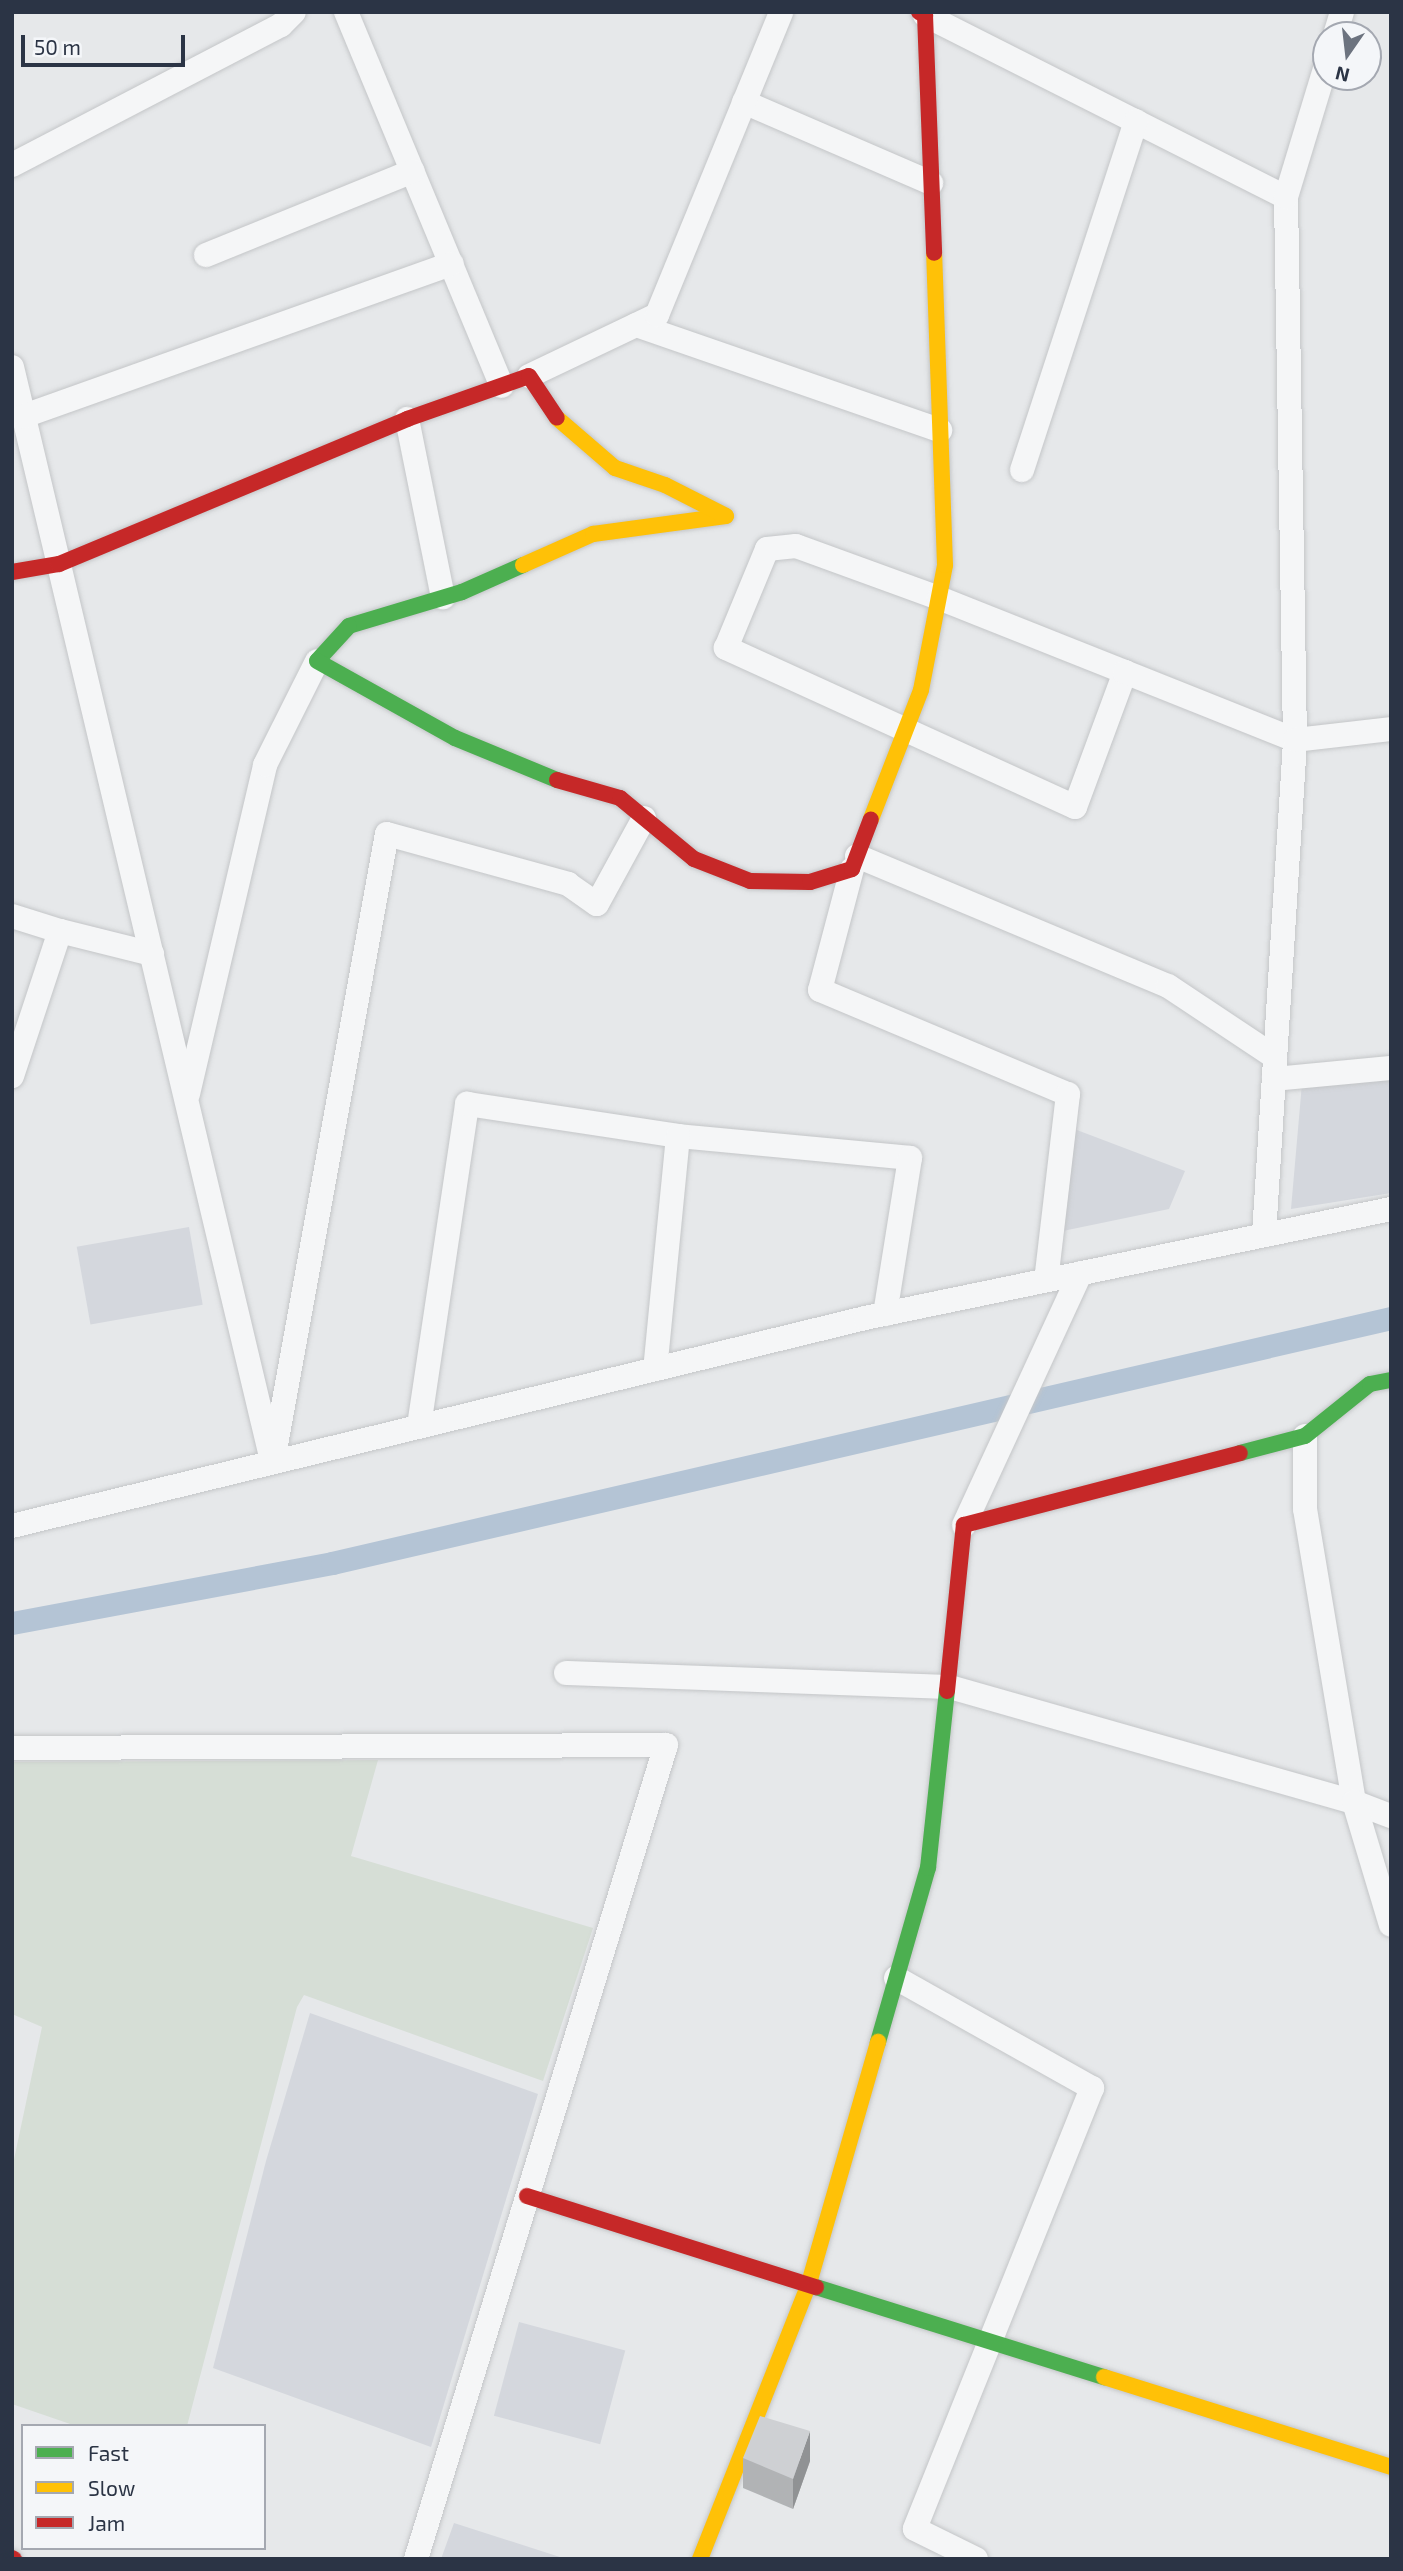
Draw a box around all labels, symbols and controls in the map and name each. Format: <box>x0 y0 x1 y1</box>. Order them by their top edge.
scale bar <box>24 21 189 65</box>
north arrow <box>1312 21 1382 91</box>
text: 50 m <box>34 34 81 59</box>
text: N <box>1333 62 1352 88</box>
legend <box>21 2424 266 2550</box>
text: Fast <box>88 2440 129 2465</box>
text: Slow <box>88 2475 135 2500</box>
text: Jam <box>88 2510 125 2535</box>

